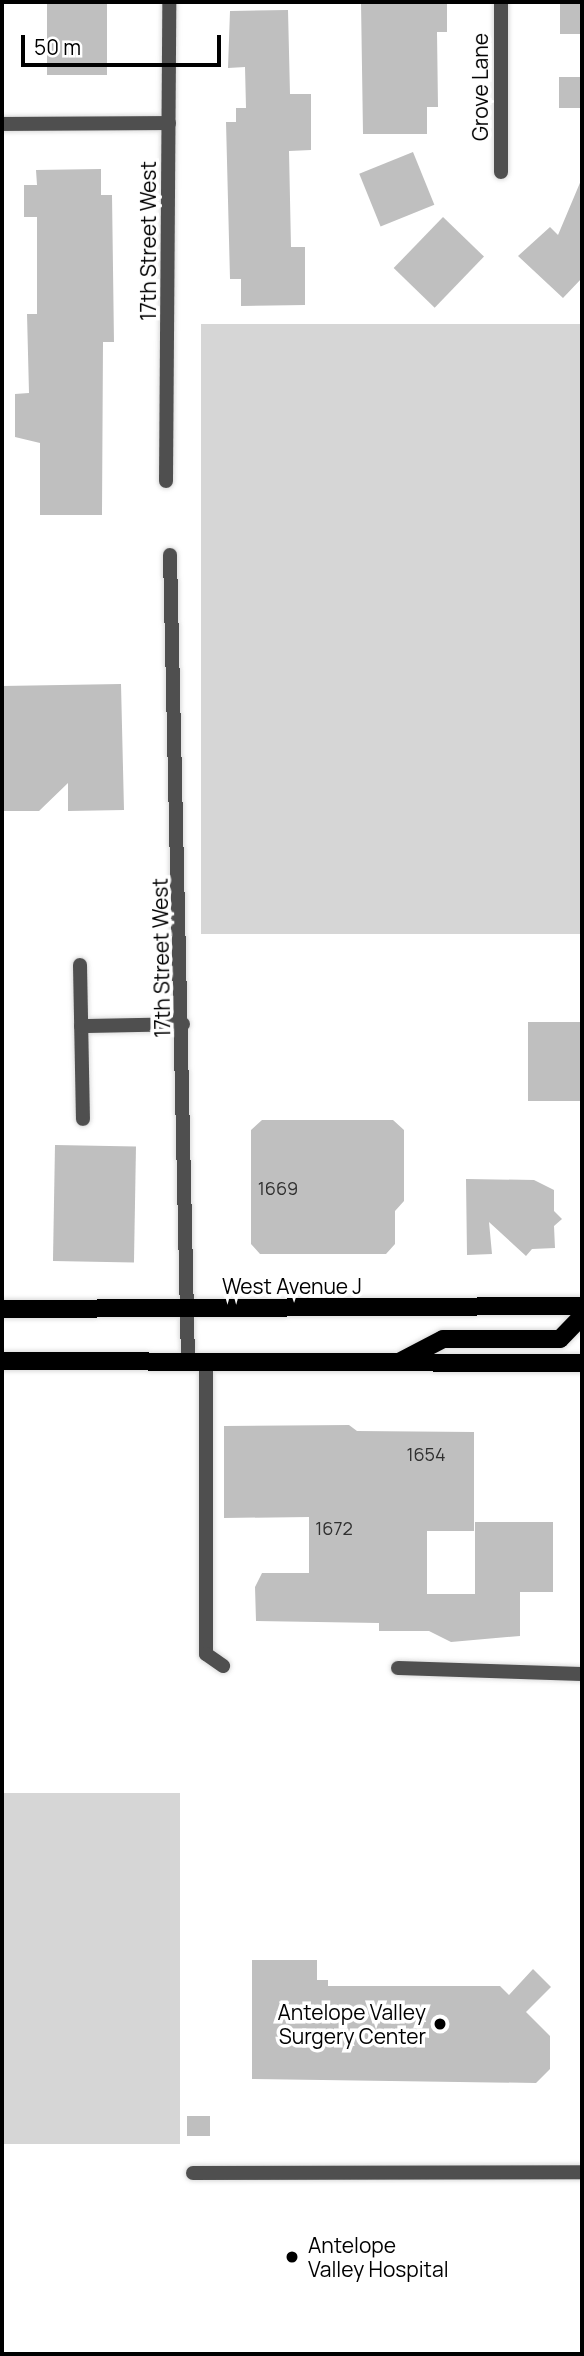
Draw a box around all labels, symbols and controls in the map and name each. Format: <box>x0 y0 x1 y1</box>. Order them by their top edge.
scale bar <box>24 21 224 65</box>
text: 50 m <box>34 33 81 61</box>
street label: Grove Lane <box>467 33 493 141</box>
street label: 17th Street West <box>135 161 161 321</box>
street label: 17th Street West <box>147 878 175 1038</box>
house number: 1669 <box>258 1177 298 1199</box>
street label: West Avenue J <box>222 1273 362 1299</box>
house number: 1654 <box>406 1443 446 1465</box>
house number: 1672 <box>315 1517 353 1539</box>
place label: Antelope Valley Surgery Center <box>277 1999 426 2049</box>
marker: Antelope Valley Surgery Center <box>432 2016 448 2032</box>
place label: Antelope Valley Hospital <box>308 2232 449 2282</box>
marker: Antelope Valley Hospital <box>282 2247 302 2267</box>

